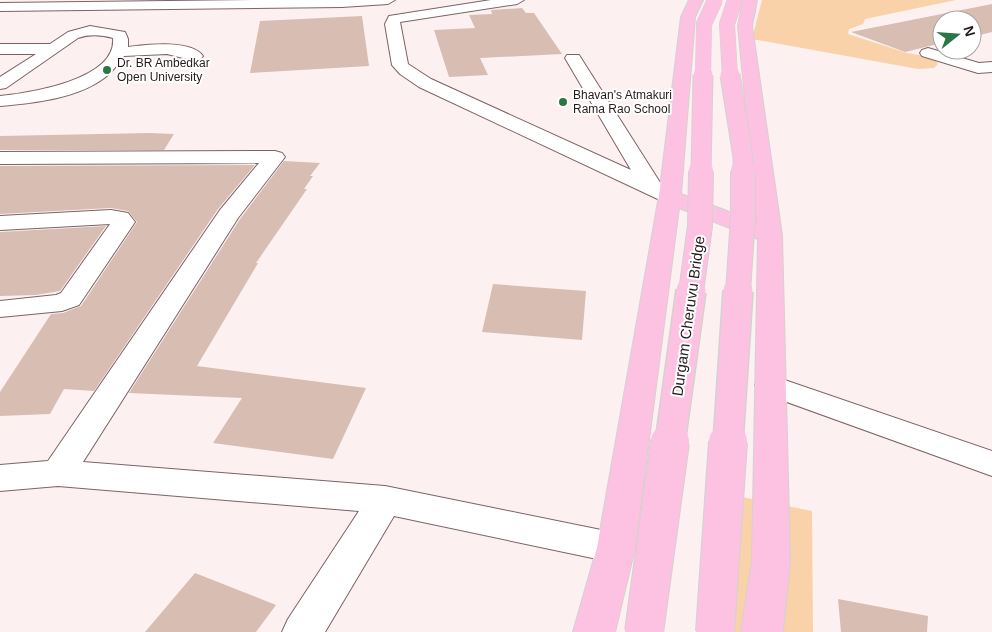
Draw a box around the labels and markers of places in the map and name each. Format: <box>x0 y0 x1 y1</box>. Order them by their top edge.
place label: Dr. BR Ambedkar Open University <box>117 56 210 84</box>
marker: Dr. BR Ambedkar Open University <box>101 64 113 76</box>
place label: Bhavan's Atmakuri Rama Rao School <box>573 88 672 116</box>
marker: Bhavan's Atmakuri Rama Rao School <box>557 96 569 108</box>

